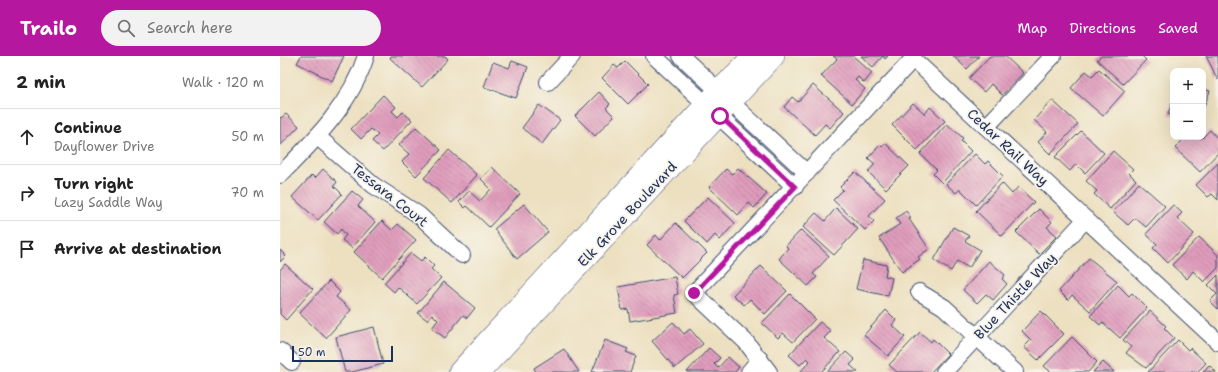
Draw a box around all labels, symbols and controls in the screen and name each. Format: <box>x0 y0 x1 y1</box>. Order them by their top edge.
search box <box>101 10 381 46</box>
text: Trailo <box>20 16 77 41</box>
icon: search <box>115 17 137 39</box>
text: Search here <box>147 18 233 38</box>
text: Map <box>1018 19 1048 37</box>
text: Directions <box>1070 19 1136 37</box>
text: Saved <box>1158 19 1198 37</box>
map controls <box>1170 68 1206 140</box>
button: + <box>1170 68 1206 104</box>
text: 2 min <box>16 71 66 93</box>
text: Walk · 120 m <box>182 74 264 91</box>
button: − <box>1170 104 1206 140</box>
street label: Cedar Rail Way <box>963 105 1053 189</box>
route start <box>711 107 729 125</box>
text: Continue <box>54 118 122 138</box>
icon: ahead <box>16 126 38 148</box>
text: 50 m <box>231 128 264 145</box>
text: Dayflower Drive <box>54 138 155 155</box>
street label: Elk Grove Boulevard <box>573 157 681 270</box>
street label: Tessara Court <box>348 159 432 231</box>
text: Turn right <box>54 174 134 194</box>
icon: right <box>16 182 38 204</box>
text: 70 m <box>230 184 264 201</box>
text: Lazy Saddle Way <box>54 194 163 211</box>
icon: arrive <box>16 238 38 260</box>
text: Arrive at destination <box>54 239 222 259</box>
street label: Blue Thistle Way <box>970 249 1060 343</box>
route end <box>685 284 703 302</box>
scale bar <box>292 344 393 363</box>
text: 50 m <box>298 345 326 360</box>

